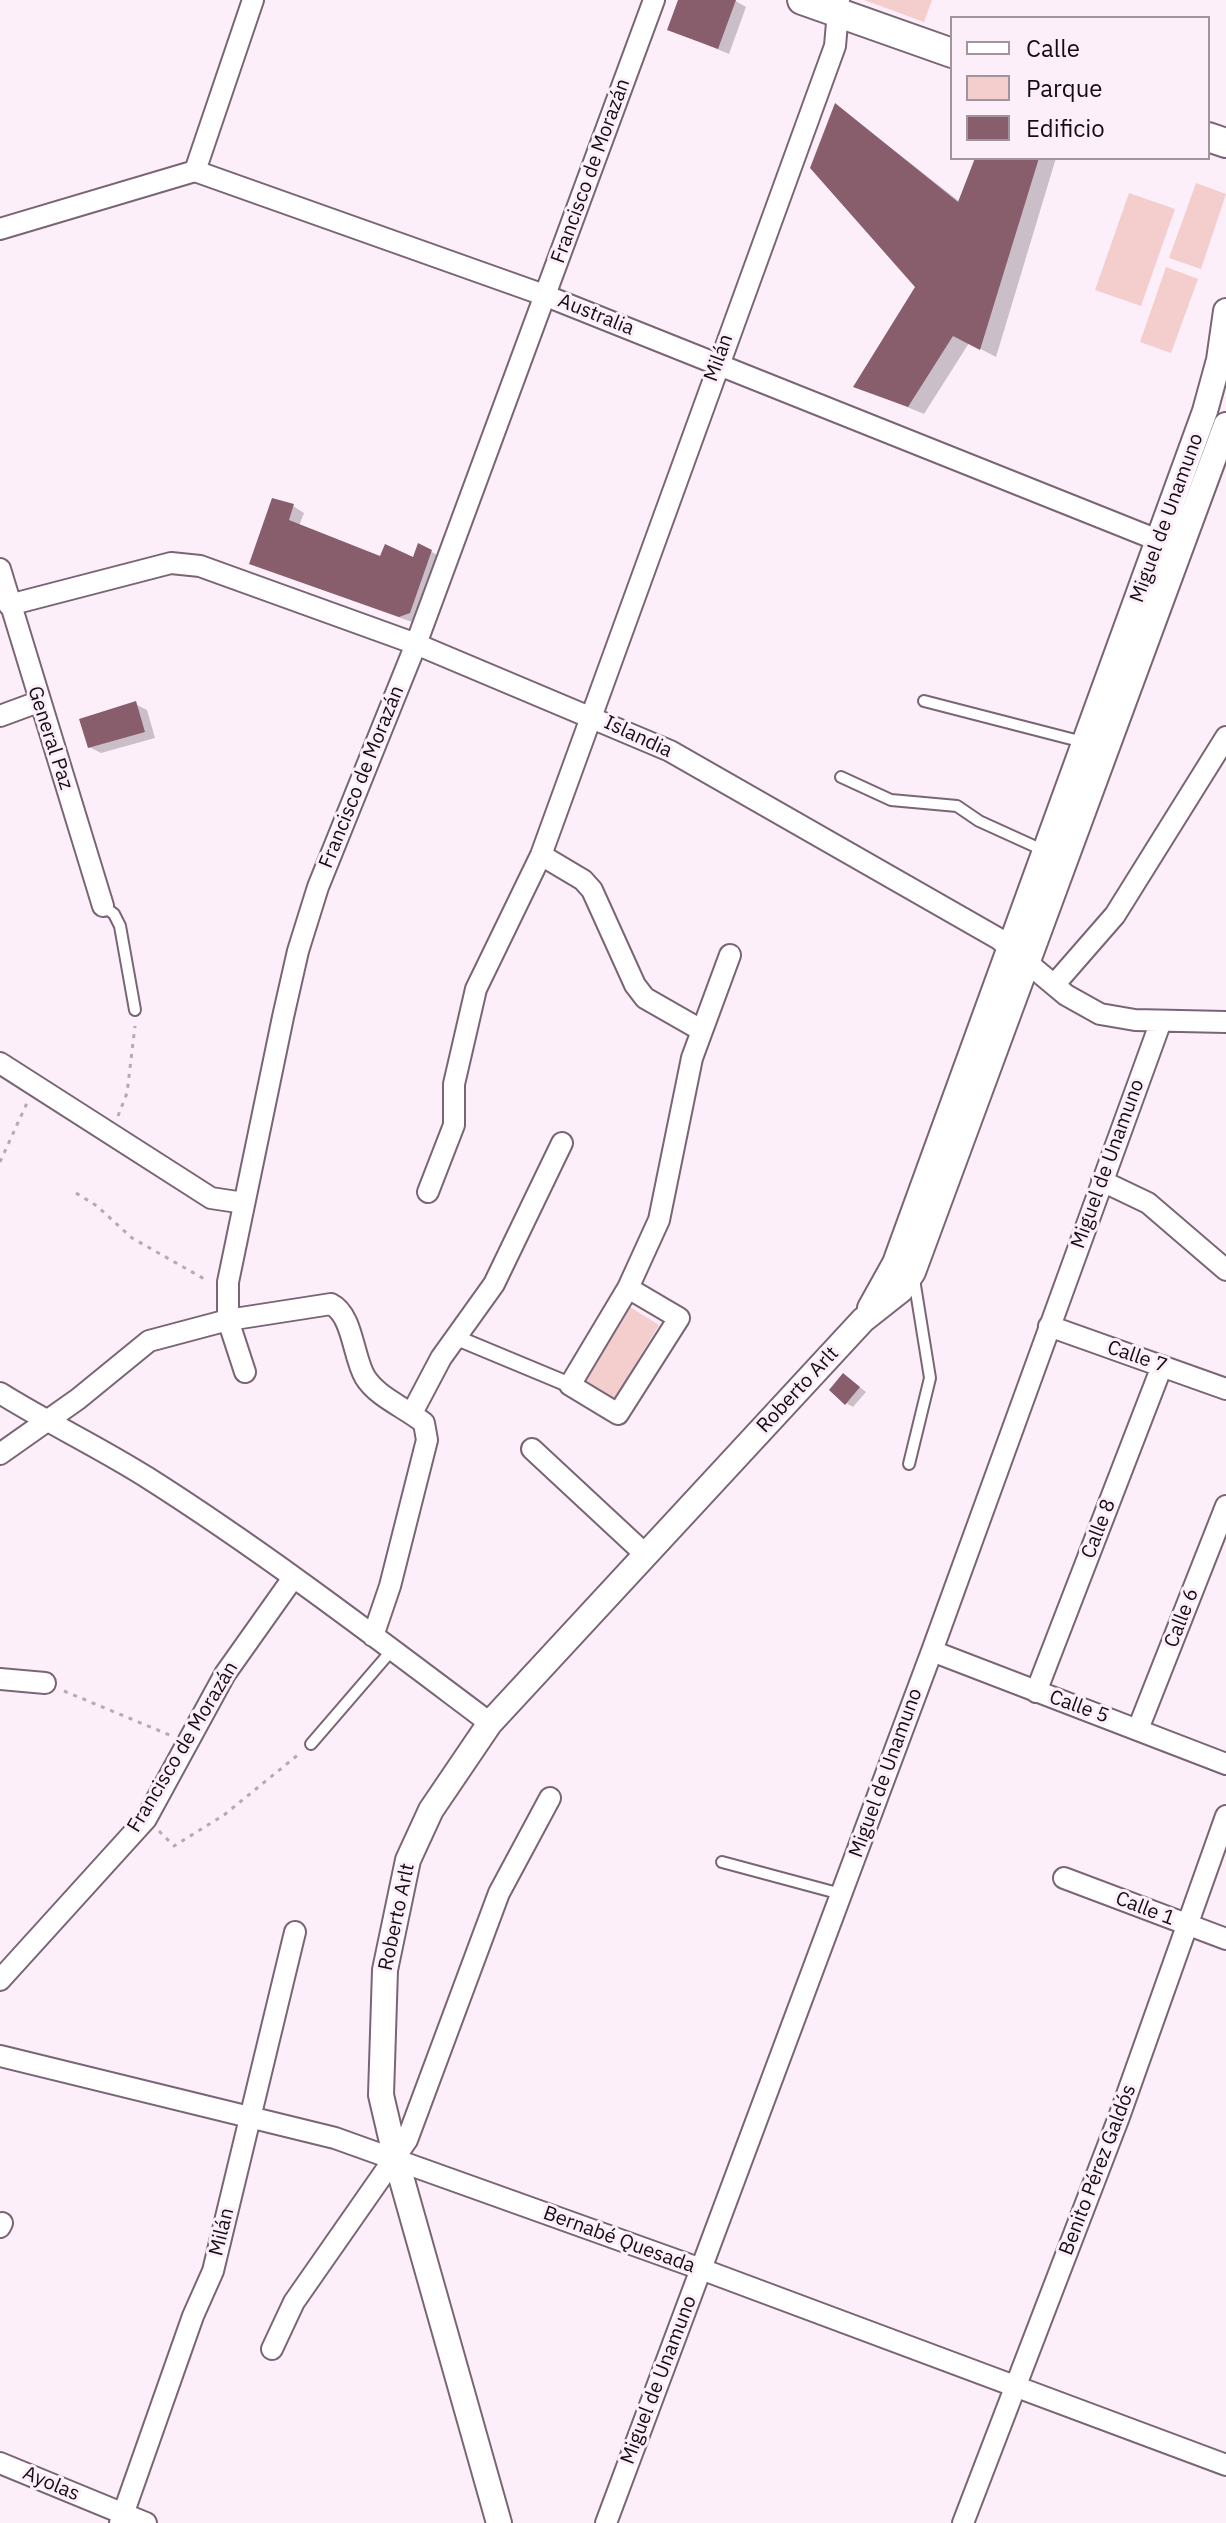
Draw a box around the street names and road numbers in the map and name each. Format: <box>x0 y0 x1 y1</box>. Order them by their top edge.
street label: Francisco de Morazán <box>546 75 636 267</box>
street label: Australia <box>554 289 638 341</box>
street label: Milán <box>699 331 739 385</box>
street label: Miguel de Unamuno <box>1125 430 1209 606</box>
street label: Francisco de Morazán <box>314 682 410 872</box>
street label: General Paz <box>22 683 78 793</box>
street label: Islandia <box>600 711 676 763</box>
street label: Miguel de Unamuno <box>1066 1076 1150 1252</box>
street label: Calle 7 <box>1104 1336 1170 1378</box>
street label: Roberto Arlt <box>752 1342 844 1438</box>
street label: Calle 8 <box>1077 1496 1121 1562</box>
street label: Calle 6 <box>1160 1585 1204 1651</box>
street label: Francisco de Morazán <box>123 1657 243 1837</box>
street label: Miguel de Unamuno <box>844 1685 928 1861</box>
street label: Calle 5 <box>1046 1685 1112 1729</box>
street label: Roberto Arlt <box>374 1861 420 1973</box>
street label: Calle 1 <box>1112 1887 1178 1931</box>
street label: Benito Pérez Galdós <box>1054 2081 1142 2259</box>
street label: Bernabé Quesada <box>540 2201 698 2279</box>
street label: Milán <box>204 2205 240 2259</box>
street label: Miguel de Unamuno <box>616 2292 702 2468</box>
street label: Ayolas <box>19 2461 83 2507</box>

